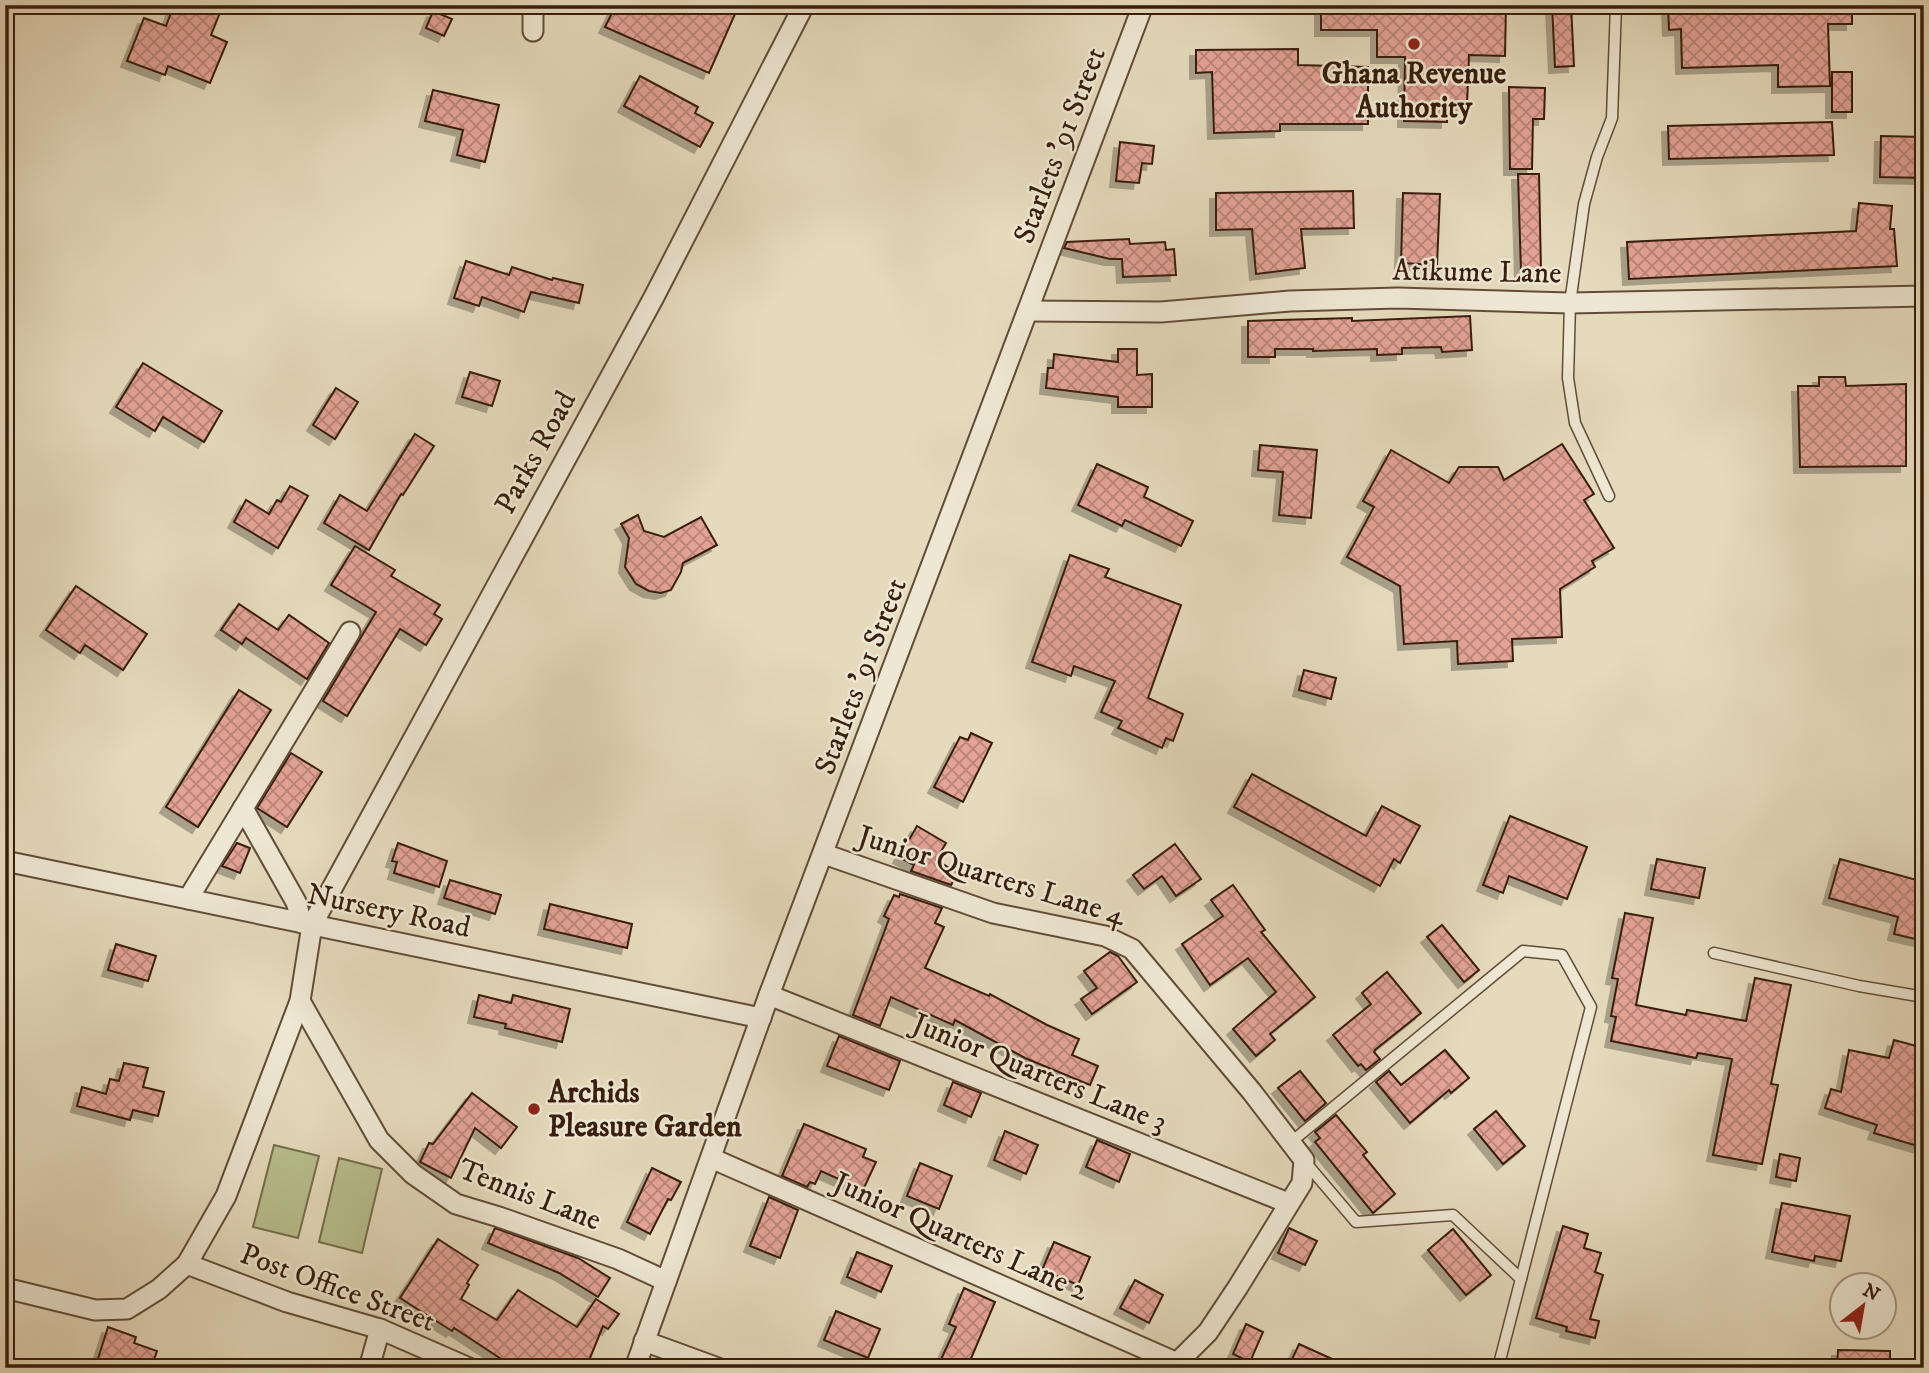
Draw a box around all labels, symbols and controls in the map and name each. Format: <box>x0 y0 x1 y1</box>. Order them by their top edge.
marker: Ghana Revenue Authority <box>1406 36 1422 52</box>
street label: Starlets '91 Street <box>1006 42 1115 249</box>
place label: Ghana Revenue Authority <box>1322 56 1507 127</box>
street label: Atikume Lane <box>1392 253 1562 292</box>
street label: Parks Road <box>487 385 585 521</box>
street label: Starlets '91 Street <box>807 573 916 780</box>
street label: Junior Quarters Lane 4 <box>850 817 1130 935</box>
street label: Nursery Road <box>304 876 474 947</box>
street label: Junior Quarters Lane 3 <box>904 1004 1172 1141</box>
place label: Archids Pleasure Garden <box>547 1075 742 1146</box>
marker: Archids Pleasure Garden <box>526 1101 542 1117</box>
street label: Tennis Lane <box>453 1151 606 1240</box>
street label: Junior Quarters Lane 2 <box>824 1163 1094 1310</box>
street label: Post Office Street <box>235 1236 440 1341</box>
north arrow <box>1828 1272 1898 1342</box>
text: N <box>1858 1279 1884 1307</box>

